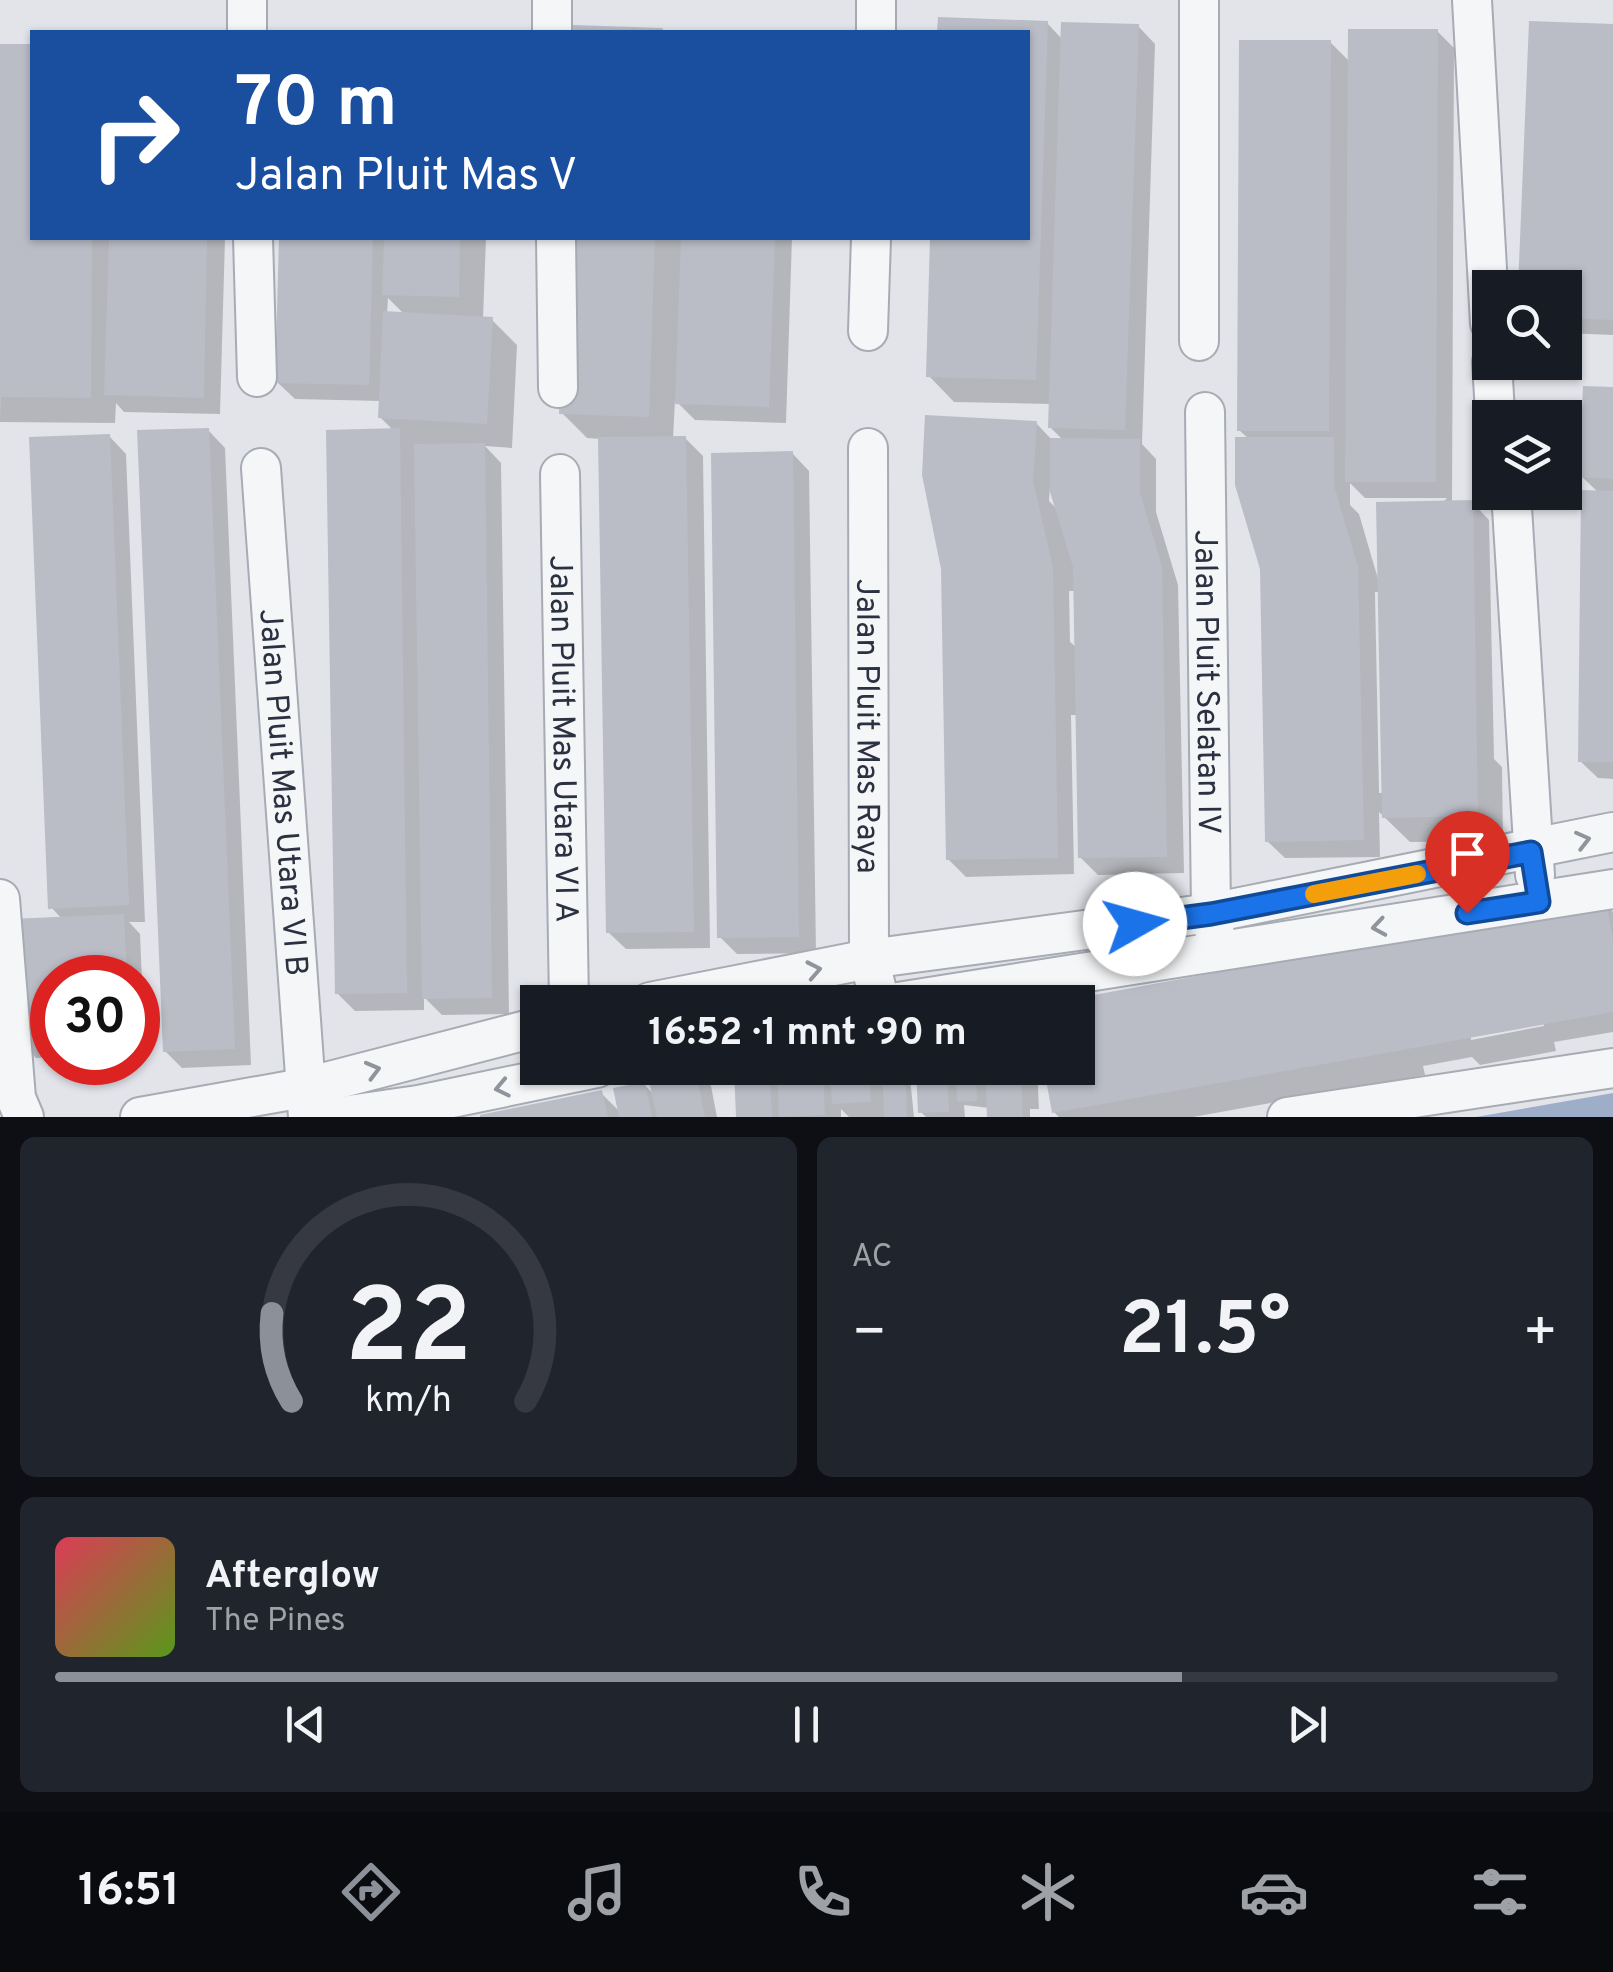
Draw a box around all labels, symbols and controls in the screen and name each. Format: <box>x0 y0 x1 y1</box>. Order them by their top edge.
text: 70 m <box>235 62 398 151</box>
icon: right <box>70 70 200 200</box>
text: Jalan Pluit Mas V <box>235 149 577 206</box>
map controls <box>1472 270 1582 510</box>
button: search <box>1472 270 1582 380</box>
button: layers <box>1472 400 1582 510</box>
street label: Jalan Pluit Selatan IV <box>1183 529 1227 835</box>
street label: Jalan Pluit Mas Utara VI A <box>538 555 585 923</box>
street label: Jalan Pluit Mas Raya <box>845 578 886 874</box>
street label: Jalan Pluit Mas Utara VI B <box>248 607 315 978</box>
pin <box>1425 811 1510 914</box>
icon: arrive <box>1440 826 1495 881</box>
one-way arrow <box>1574 831 1591 852</box>
position arrow <box>1083 872 1187 976</box>
one-way arrow <box>1370 916 1387 937</box>
speed limit sign: 30 <box>30 955 160 1085</box>
one-way arrow <box>805 960 822 981</box>
text: 16:52 · 1 mnt · 90 m <box>648 1010 967 1059</box>
one-way arrow <box>364 1060 381 1081</box>
one-way arrow <box>494 1076 511 1097</box>
text: AC <box>852 1238 893 1278</box>
text: 22 <box>345 1267 472 1399</box>
text: 21.5° <box>1119 1286 1290 1381</box>
text: − <box>852 1300 887 1370</box>
text: + <box>1523 1300 1558 1370</box>
text: km/h <box>365 1379 452 1425</box>
text: Afterglow <box>205 1553 380 1602</box>
text: The Pines <box>205 1602 346 1642</box>
icon: previous <box>278 1697 333 1752</box>
icon: pause <box>779 1697 834 1752</box>
icon: next <box>1280 1697 1335 1752</box>
icon: directions <box>336 1857 406 1927</box>
icon: music <box>562 1857 632 1927</box>
icon: phone <box>788 1857 858 1927</box>
icon: climate <box>1013 1857 1083 1927</box>
icon: car <box>1239 1857 1309 1927</box>
icon: filters <box>1465 1857 1535 1927</box>
text: 16:51 <box>78 1864 180 1921</box>

